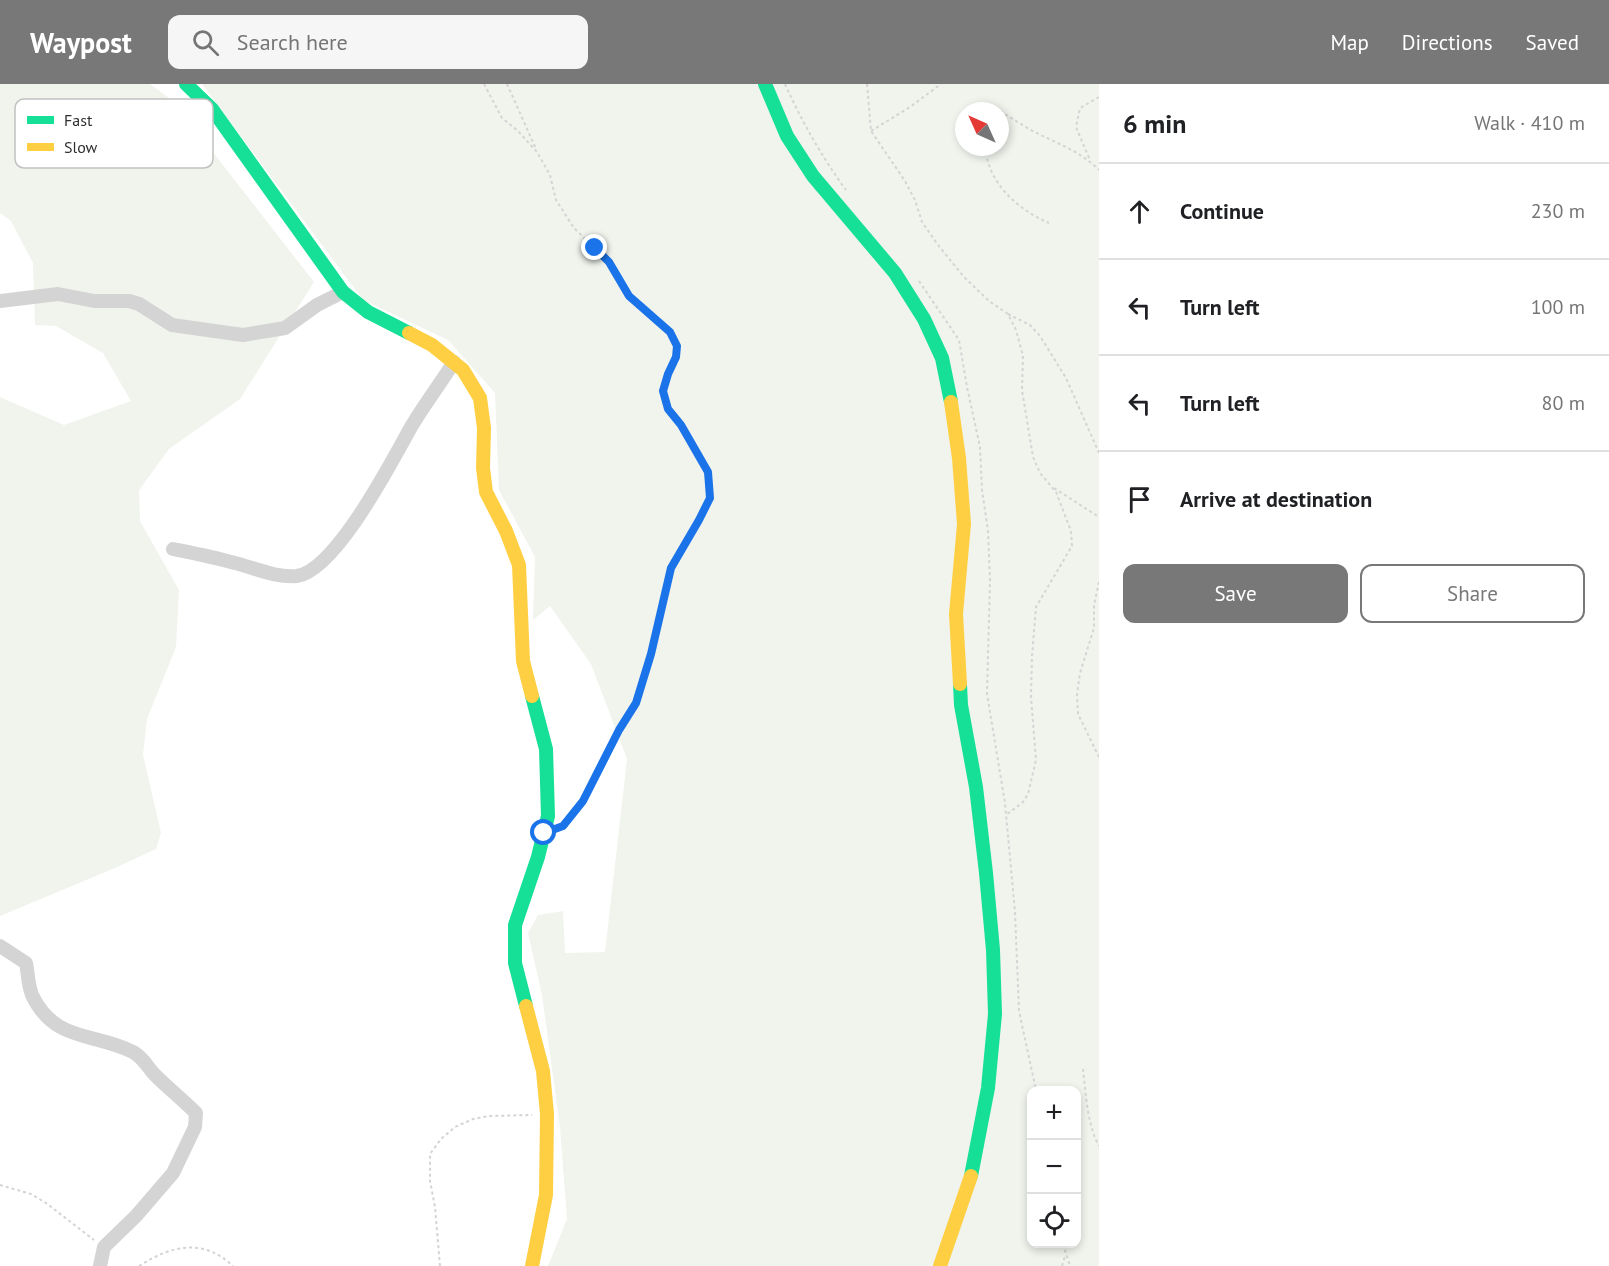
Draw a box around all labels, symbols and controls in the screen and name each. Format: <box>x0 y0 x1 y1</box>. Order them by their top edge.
search box <box>168 15 588 69</box>
text: Waypost <box>30 24 132 61</box>
icon: search <box>189 26 222 59</box>
text: Search here <box>237 28 348 56</box>
text: Map <box>1330 29 1369 56</box>
text: Directions <box>1402 29 1493 56</box>
text: Saved <box>1526 29 1579 56</box>
legend <box>15 99 213 168</box>
north arrow <box>955 102 1009 156</box>
text: 6 min <box>1123 107 1186 140</box>
text: Fast <box>64 110 93 130</box>
text: Walk · 410 m <box>1474 110 1585 136</box>
text: Slow <box>64 137 98 157</box>
icon: ahead <box>1123 195 1156 228</box>
text: Continue <box>1180 197 1264 225</box>
text: 230 m <box>1531 198 1585 224</box>
route end <box>581 234 607 260</box>
icon: left <box>1123 291 1156 324</box>
text: Turn left <box>1180 293 1260 321</box>
text: 100 m <box>1531 294 1585 320</box>
icon: left <box>1123 387 1156 420</box>
text: Turn left <box>1180 389 1260 417</box>
text: 80 m <box>1542 390 1585 416</box>
icon: arrive <box>1123 483 1156 516</box>
text: Arrive at destination <box>1180 485 1372 513</box>
button: Save <box>1123 564 1348 623</box>
button: Share <box>1360 564 1585 623</box>
route start <box>530 819 556 845</box>
map controls <box>1027 1086 1081 1248</box>
button: + <box>1027 1086 1081 1140</box>
button: − <box>1027 1140 1081 1194</box>
button: locate <box>1027 1194 1081 1248</box>

